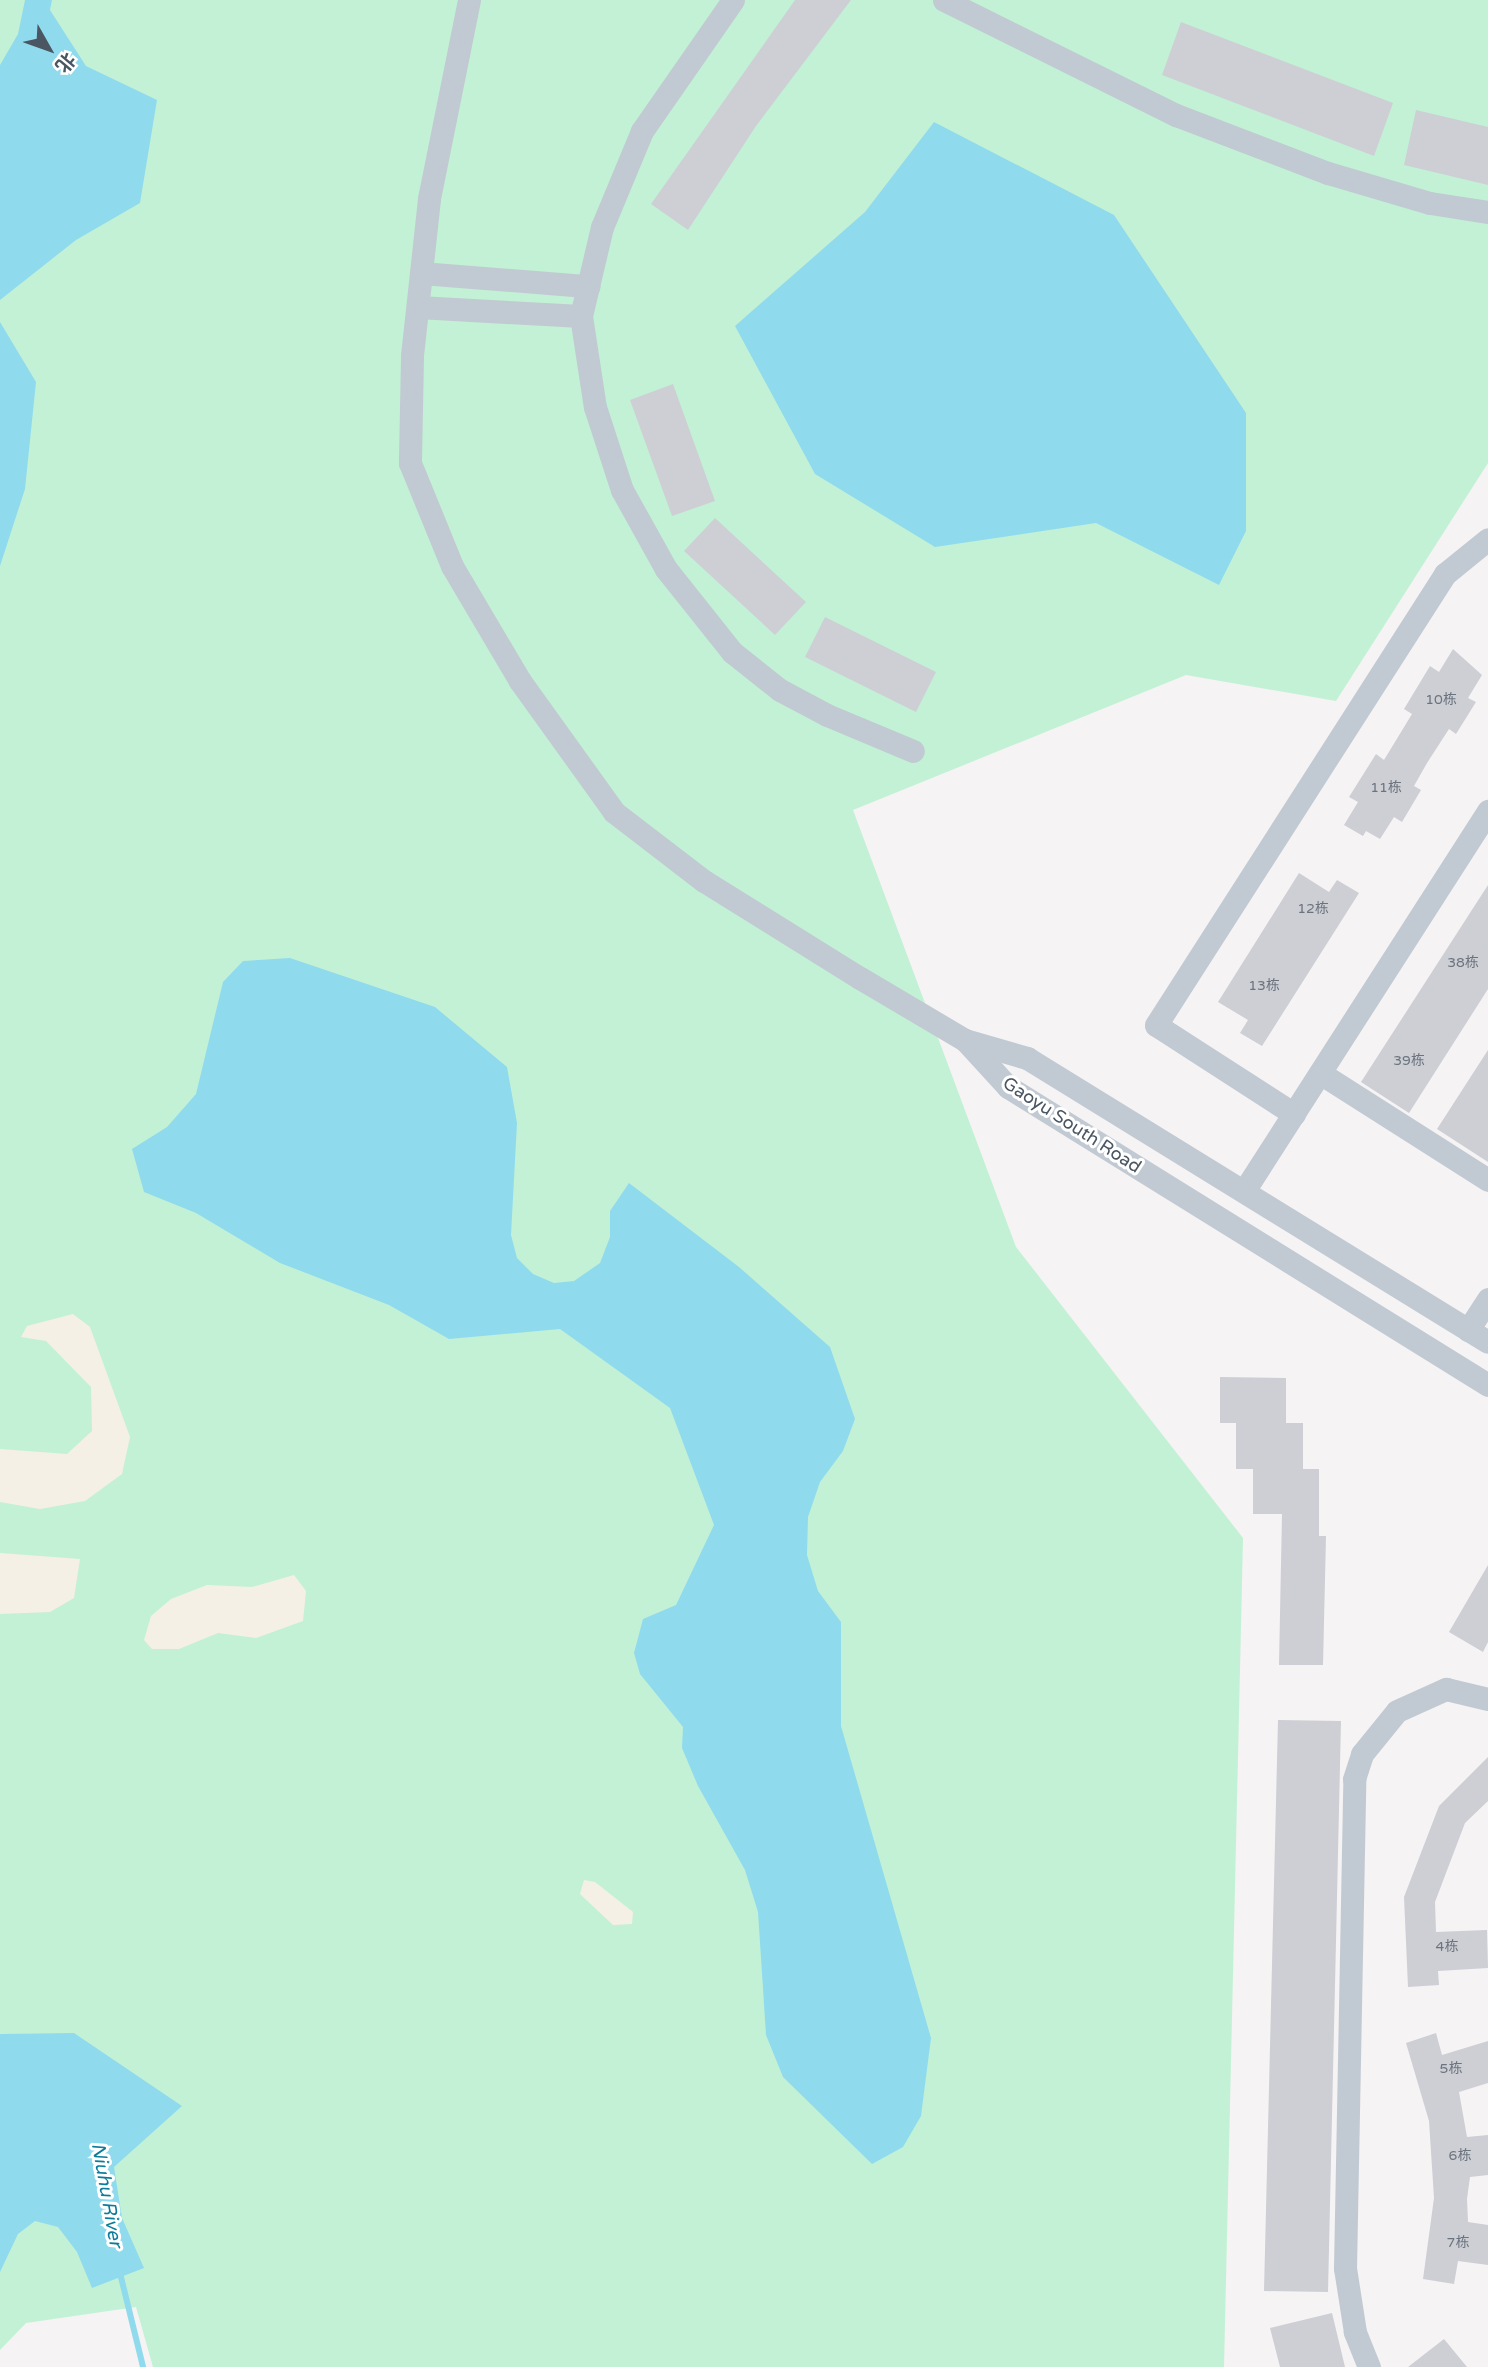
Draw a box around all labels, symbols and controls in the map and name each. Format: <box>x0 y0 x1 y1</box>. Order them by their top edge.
north arrow <box>14 14 84 84</box>
text: 北 <box>51 48 80 77</box>
house number: 10栋 <box>1425 692 1457 708</box>
house number: 11栋 <box>1370 780 1402 796</box>
house number: 12栋 <box>1297 901 1329 917</box>
house number: 38栋 <box>1447 955 1479 971</box>
house number: 13栋 <box>1248 978 1280 994</box>
house number: 39栋 <box>1393 1053 1425 1069</box>
street label: Gaoyu South Road <box>999 1072 1145 1178</box>
house number: 4栋 <box>1436 1939 1458 1955</box>
house number: 5栋 <box>1440 2061 1462 2077</box>
water label: Niuhu River <box>86 2141 126 2249</box>
house number: 6栋 <box>1449 2148 1471 2164</box>
house number: 7栋 <box>1447 2235 1469 2251</box>

